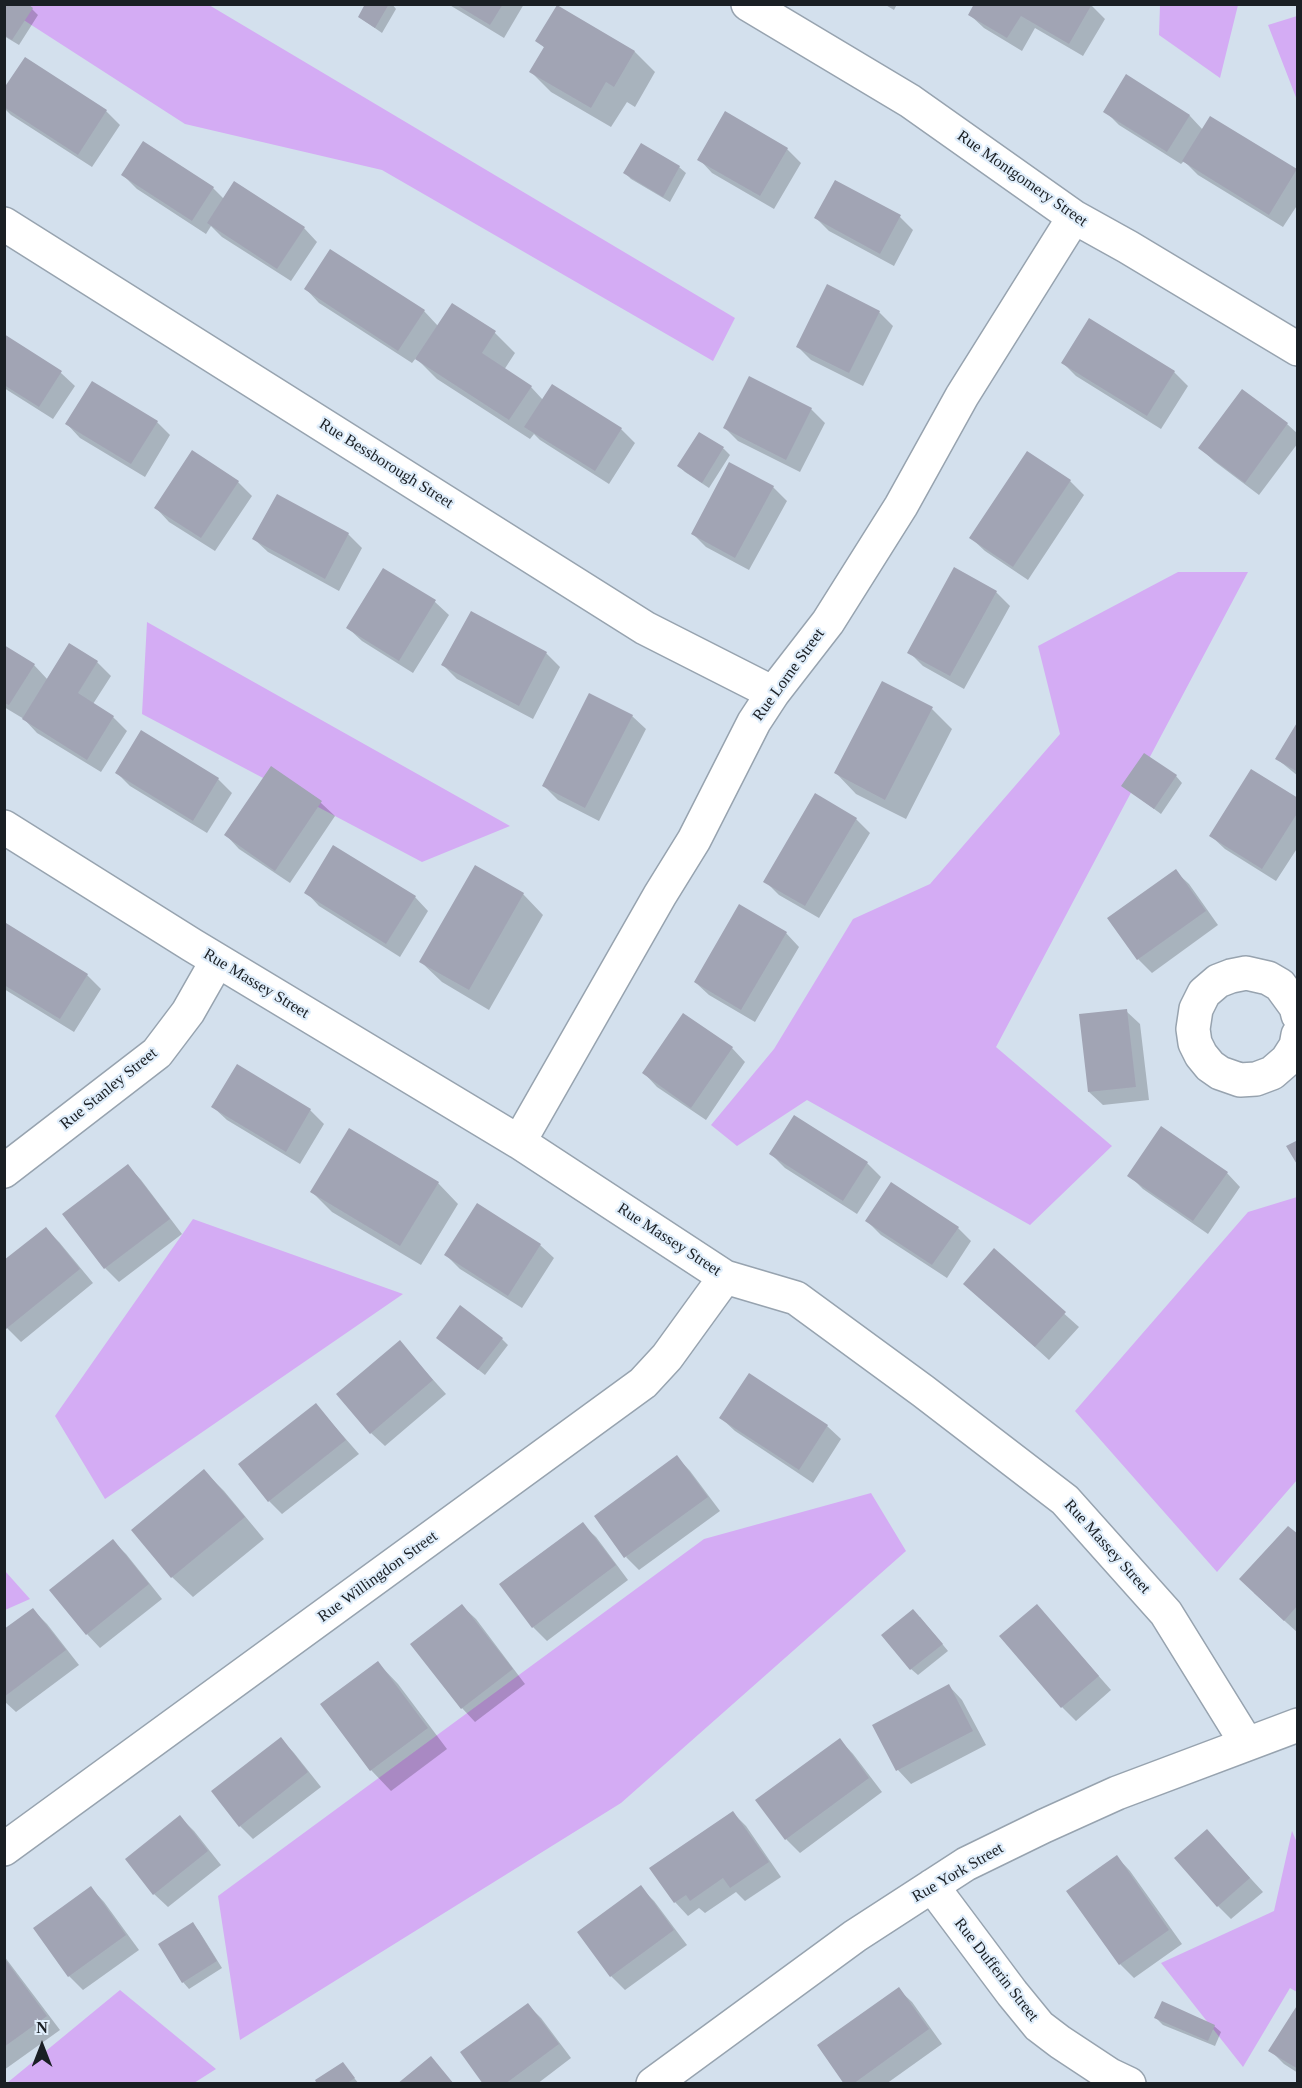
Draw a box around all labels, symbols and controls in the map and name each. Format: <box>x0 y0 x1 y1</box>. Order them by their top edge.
street label: Rue Montgomery Street <box>953 127 1091 231</box>
street label: Rue Bessborough Street <box>315 415 457 513</box>
street label: Rue Lorne Street <box>749 625 829 725</box>
street label: Rue Massey Street <box>200 945 312 1023</box>
street label: Rue Stanley Street <box>57 1044 161 1134</box>
street label: Rue Massey Street <box>613 1199 725 1281</box>
street label: Rue Massey Street <box>1060 1496 1154 1598</box>
street label: Rue Willingdon Street <box>314 1527 442 1627</box>
street label: Rue York Street <box>909 1839 1007 1907</box>
street label: Rue Dufferin Street <box>950 1914 1042 2026</box>
north arrow <box>12 2016 72 2076</box>
text: N <box>36 2019 48 2036</box>

